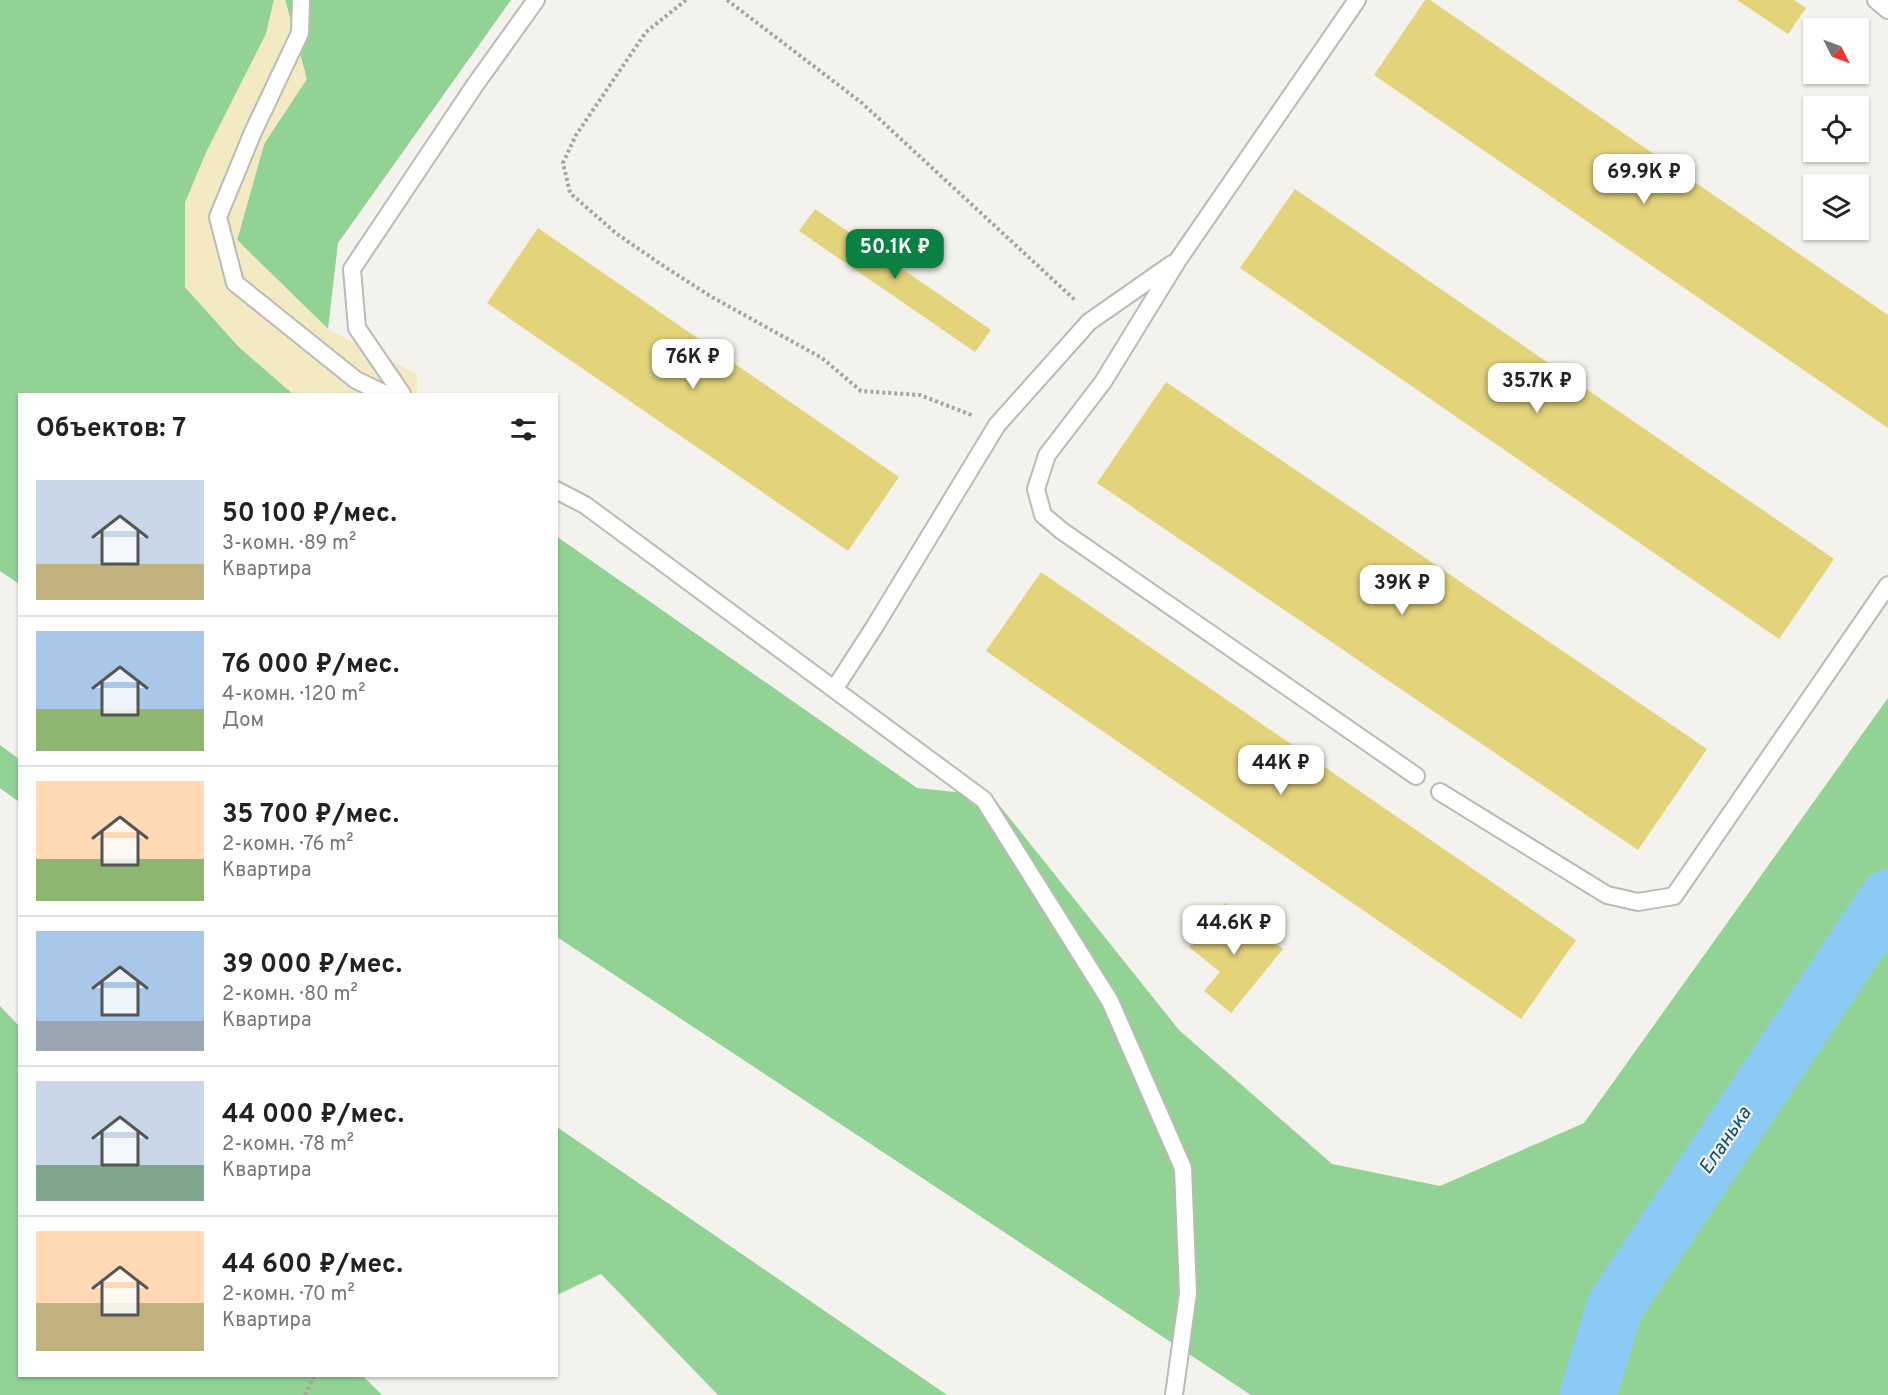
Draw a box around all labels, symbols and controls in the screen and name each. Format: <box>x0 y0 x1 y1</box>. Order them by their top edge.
north arrow <box>1803 18 1869 84</box>
map controls <box>1803 18 1869 240</box>
button: locate <box>1803 96 1869 162</box>
pin: 69.9K ₽ <box>1589 154 1699 205</box>
text: 69.9K ₽ <box>1607 160 1681 186</box>
button: layers <box>1803 174 1869 240</box>
pin: 50.1K ₽ <box>840 229 950 280</box>
text: 50.1K ₽ <box>860 235 930 261</box>
pin: 76K ₽ <box>651 339 735 390</box>
text: 76K ₽ <box>666 345 720 371</box>
pin: 35.7K ₽ <box>1482 363 1592 414</box>
text: 35.7K ₽ <box>1502 369 1572 395</box>
text: Объектов: 7 <box>36 413 186 446</box>
icon: filters <box>507 413 540 446</box>
text: 50 100 ₽/мес. <box>222 498 397 531</box>
icon: home <box>84 504 156 576</box>
text: 3-комн. · 89 m² <box>222 531 356 557</box>
text: Квартира <box>222 557 311 583</box>
pin: 39K ₽ <box>1360 565 1444 616</box>
text: 39K ₽ <box>1374 571 1430 597</box>
text: 76 000 ₽/мес. <box>222 649 399 682</box>
icon: home <box>84 655 156 727</box>
text: 4-комн. · 120 m² <box>222 682 366 708</box>
text: Дом <box>222 708 264 734</box>
pin: 44K ₽ <box>1239 745 1323 796</box>
text: 44K ₽ <box>1252 751 1310 777</box>
text: 35 700 ₽/мес. <box>222 799 399 832</box>
icon: home <box>84 805 156 877</box>
text: 2-комн. · 76 m² <box>222 832 353 858</box>
text: Квартира <box>222 858 311 884</box>
pin: 44.6K ₽ <box>1179 905 1289 956</box>
text: 44.6K ₽ <box>1196 911 1272 937</box>
text: 39 000 ₽/мес. <box>222 949 402 982</box>
icon: home <box>84 955 156 1027</box>
text: 2-комн. · 80 m² <box>222 982 358 1008</box>
text: Квартира <box>222 1008 311 1034</box>
text: 44 000 ₽/мес. <box>222 1099 404 1132</box>
water label: Еланька <box>1694 1101 1759 1180</box>
icon: home <box>84 1105 156 1177</box>
text: 2-комн. · 78 m² <box>222 1132 354 1158</box>
text: Квартира <box>222 1158 311 1184</box>
text: 44 600 ₽/мес. <box>222 1249 403 1282</box>
icon: home <box>84 1255 156 1327</box>
text: 2-комн. · 70 m² <box>222 1282 355 1308</box>
text: Квартира <box>222 1308 311 1334</box>

